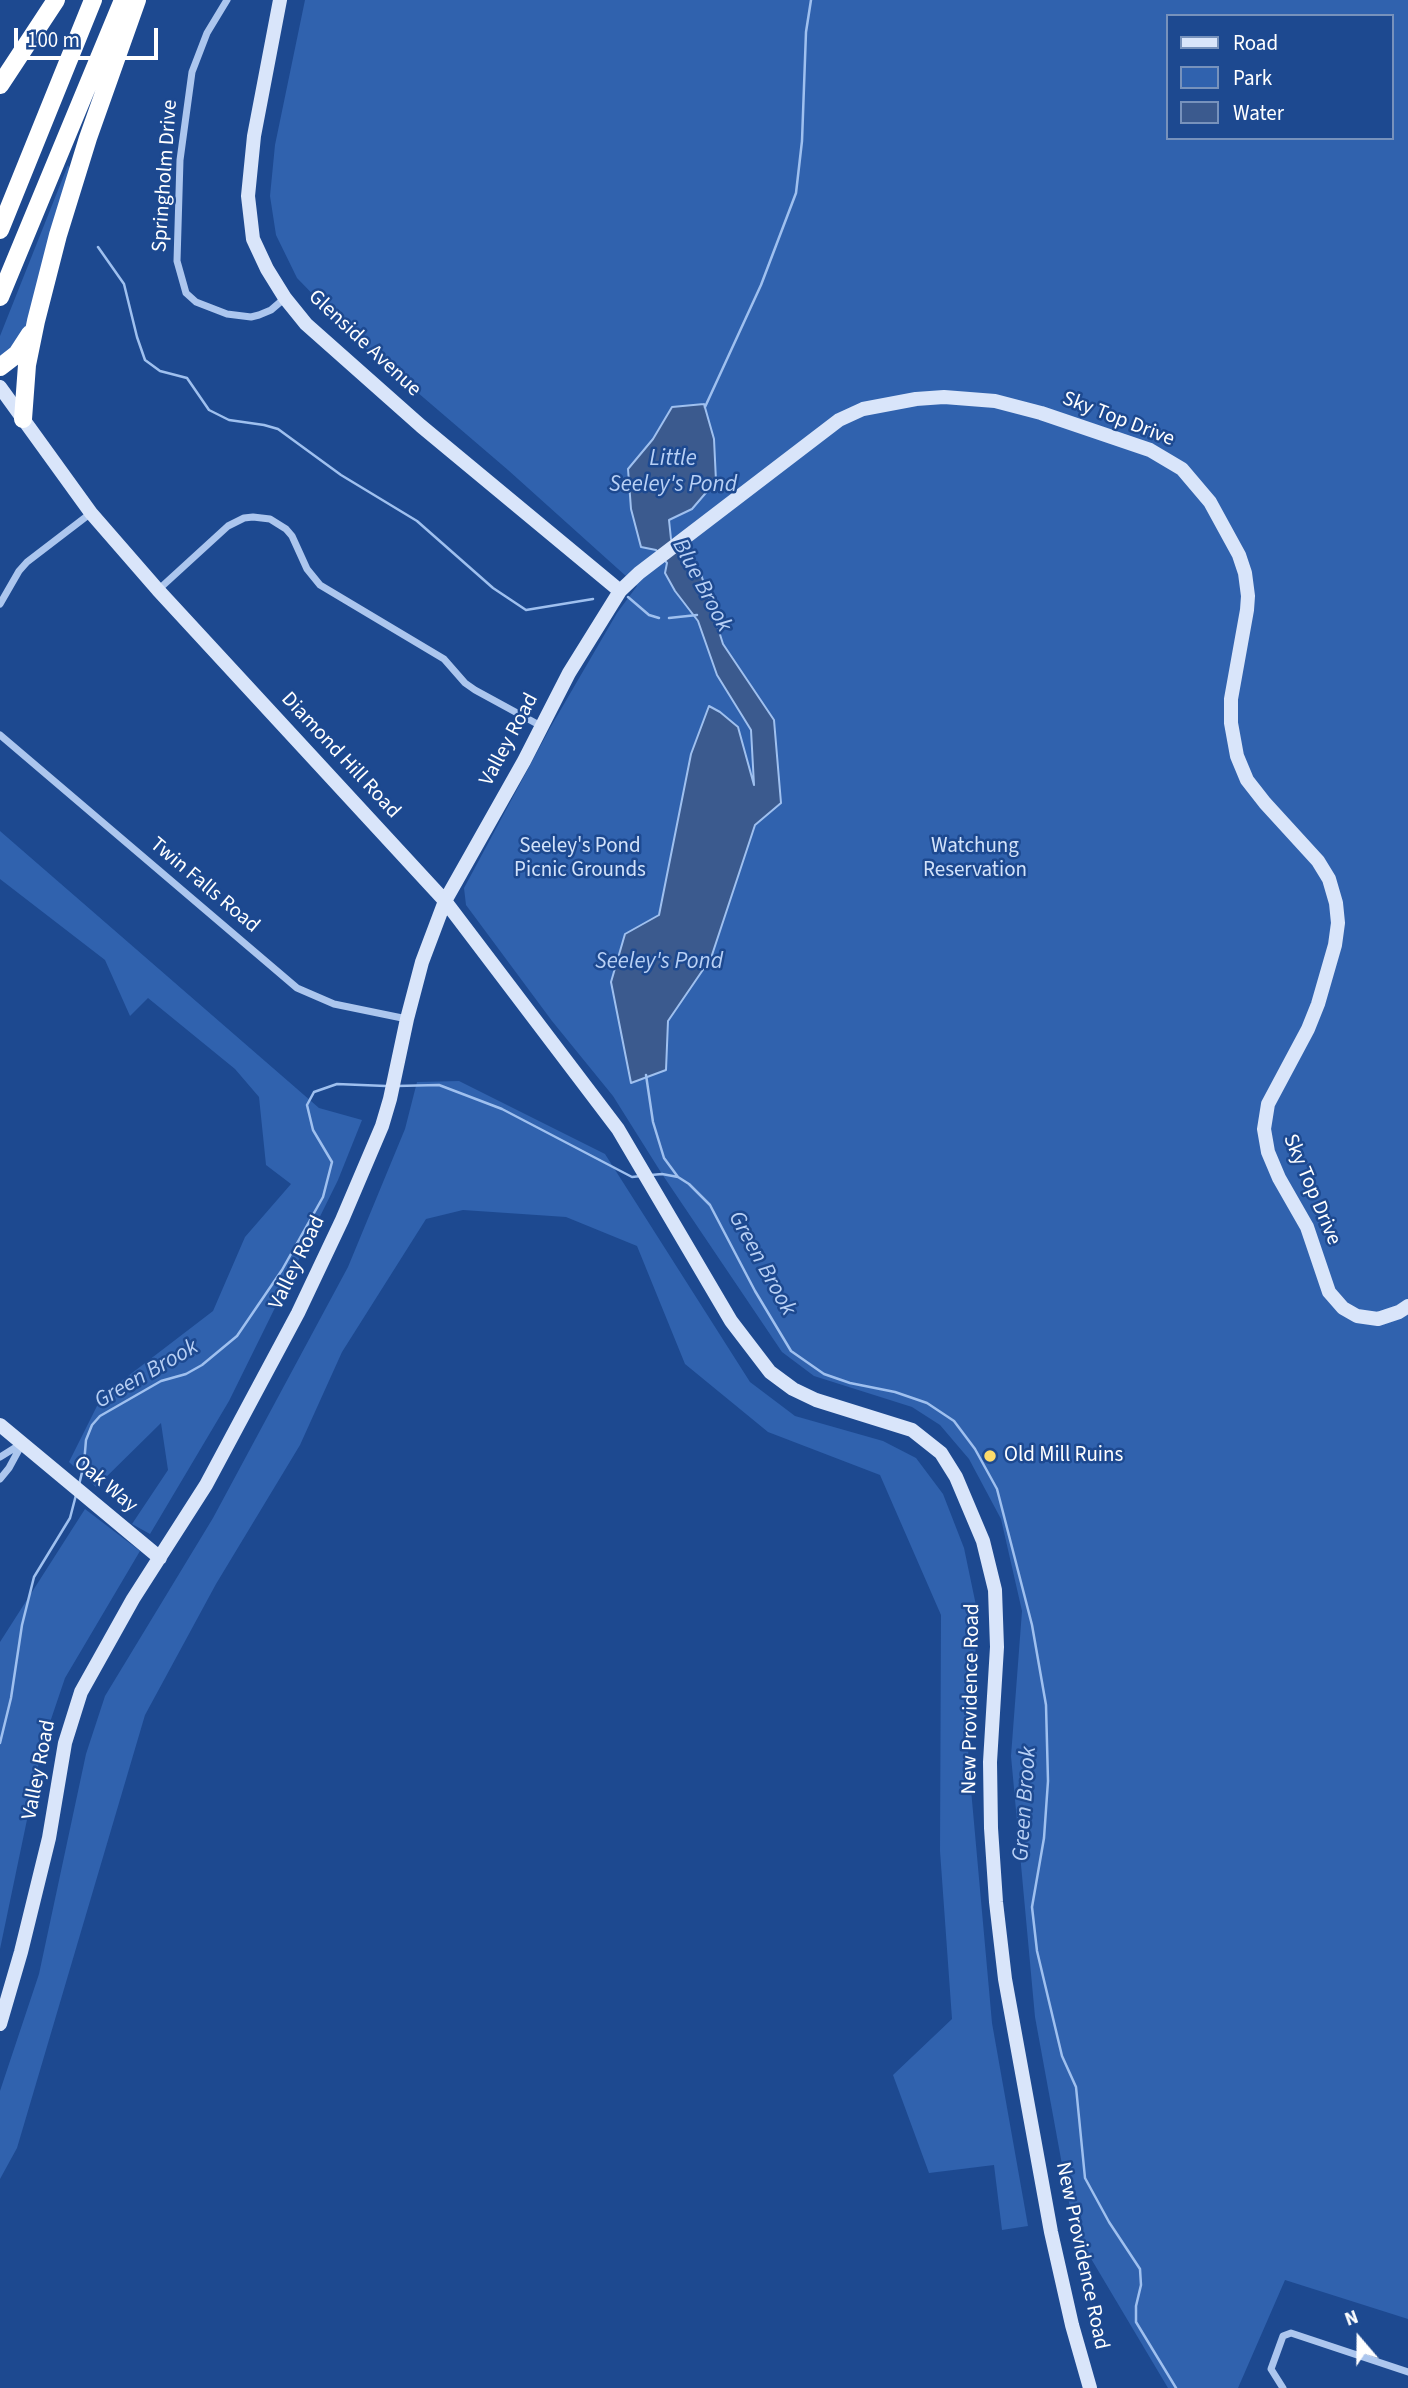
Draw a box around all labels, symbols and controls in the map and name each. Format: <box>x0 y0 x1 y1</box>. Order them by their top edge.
scale bar <box>18 14 161 58</box>
legend <box>1166 14 1394 140</box>
text: 100 m <box>27 25 80 55</box>
text: Road <box>1233 28 1278 58</box>
text: Park <box>1233 63 1272 93</box>
text: Water <box>1233 98 1284 128</box>
street label: Springholm Drive <box>148 99 184 253</box>
street label: Glenside Avenue <box>302 285 426 403</box>
street label: Sky Top Drive <box>1058 387 1178 453</box>
water label: Little Seeley's Pond <box>609 446 737 500</box>
water label: Blue Brook <box>665 535 737 637</box>
street label: Diamond Hill Road <box>275 688 405 824</box>
street label: Valley Road <box>475 689 545 791</box>
street label: Twin Falls Road <box>144 833 264 939</box>
park label: Seeley's Pond Picnic Grounds <box>514 834 646 884</box>
park label: Watchung Reservation <box>923 834 1027 884</box>
water label: Seeley's Pond <box>595 949 723 977</box>
street label: Sky Top Drive <box>1276 1131 1346 1249</box>
water label: Green Brook <box>721 1207 801 1321</box>
street label: Valley Road <box>264 1212 332 1314</box>
water label: Green Brook <box>90 1334 204 1416</box>
place label: Old Mill Ruins <box>1004 1443 1123 1469</box>
marker: Old Mill Ruins <box>982 1448 998 1464</box>
street label: Oak Way <box>68 1451 142 1519</box>
street label: New Providence Road <box>958 1603 986 1795</box>
street label: Valley Road <box>18 1718 62 1822</box>
water label: Green Brook <box>1008 1746 1044 1862</box>
street label: New Providence Road <box>1049 2160 1113 2352</box>
north arrow <box>1324 2304 1394 2374</box>
text: N <box>1341 2304 1362 2334</box>

